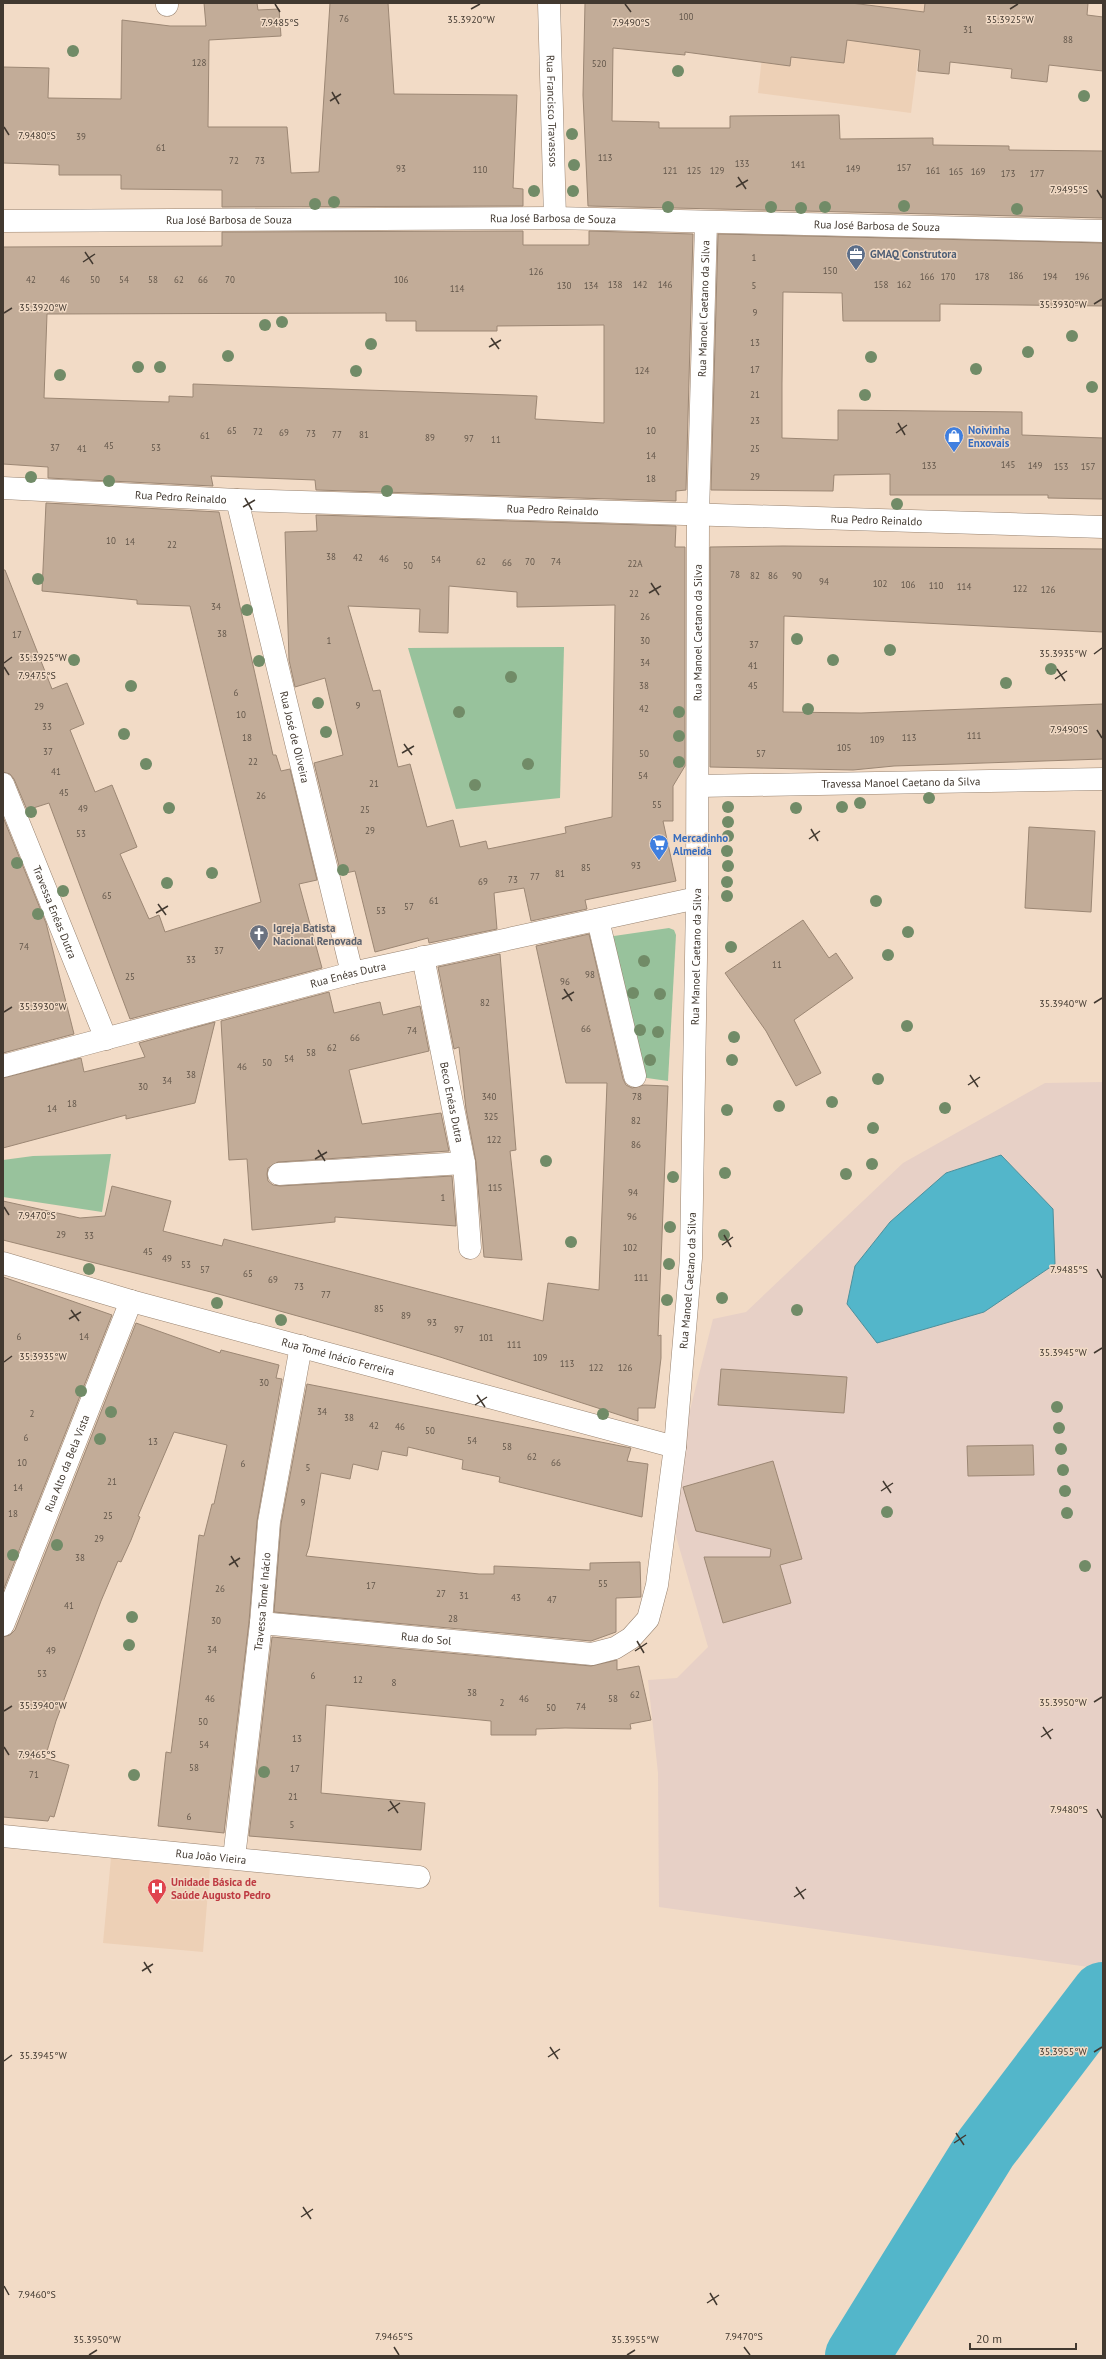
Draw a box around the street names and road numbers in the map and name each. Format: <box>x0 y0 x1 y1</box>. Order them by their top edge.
street label: Rua Francisco Travassos <box>543 55 561 168</box>
street label: Rua José Barbosa de Souza <box>490 211 616 226</box>
street label: Rua José Barbosa de Souza <box>166 212 292 227</box>
street label: Rua José Barbosa de Souza <box>814 217 940 234</box>
street label: Rua Manoel Caetano da Silva <box>695 240 713 377</box>
street label: Rua Pedro Reinaldo <box>135 488 227 506</box>
street label: Rua Pedro Reinaldo <box>506 501 599 518</box>
street label: Rua Pedro Reinaldo <box>830 512 923 528</box>
street label: Rua Manoel Caetano da Silva <box>691 564 705 701</box>
street label: Rua José de Oliveira <box>277 690 313 784</box>
street label: Travessa Manoel Caetano da Silva <box>821 774 981 791</box>
street label: Travessa Enéas Dutra <box>30 863 80 961</box>
street label: Rua Manoel Caetano da Silva <box>688 888 704 1025</box>
street label: Rua Enéas Dutra <box>309 959 387 991</box>
street label: Beco Enéas Dutra <box>437 1061 467 1144</box>
street label: Rua Manoel Caetano da Silva <box>676 1212 699 1349</box>
street label: Rua Tomé Inácio Ferreira <box>280 1335 396 1378</box>
street label: Rua Alto da Bela Vista <box>41 1413 92 1514</box>
street label: Travessa Tomé Inácio <box>251 1552 274 1652</box>
street label: Rua do Sol <box>400 1629 453 1648</box>
street label: Rua João Vieira <box>175 1846 247 1867</box>

